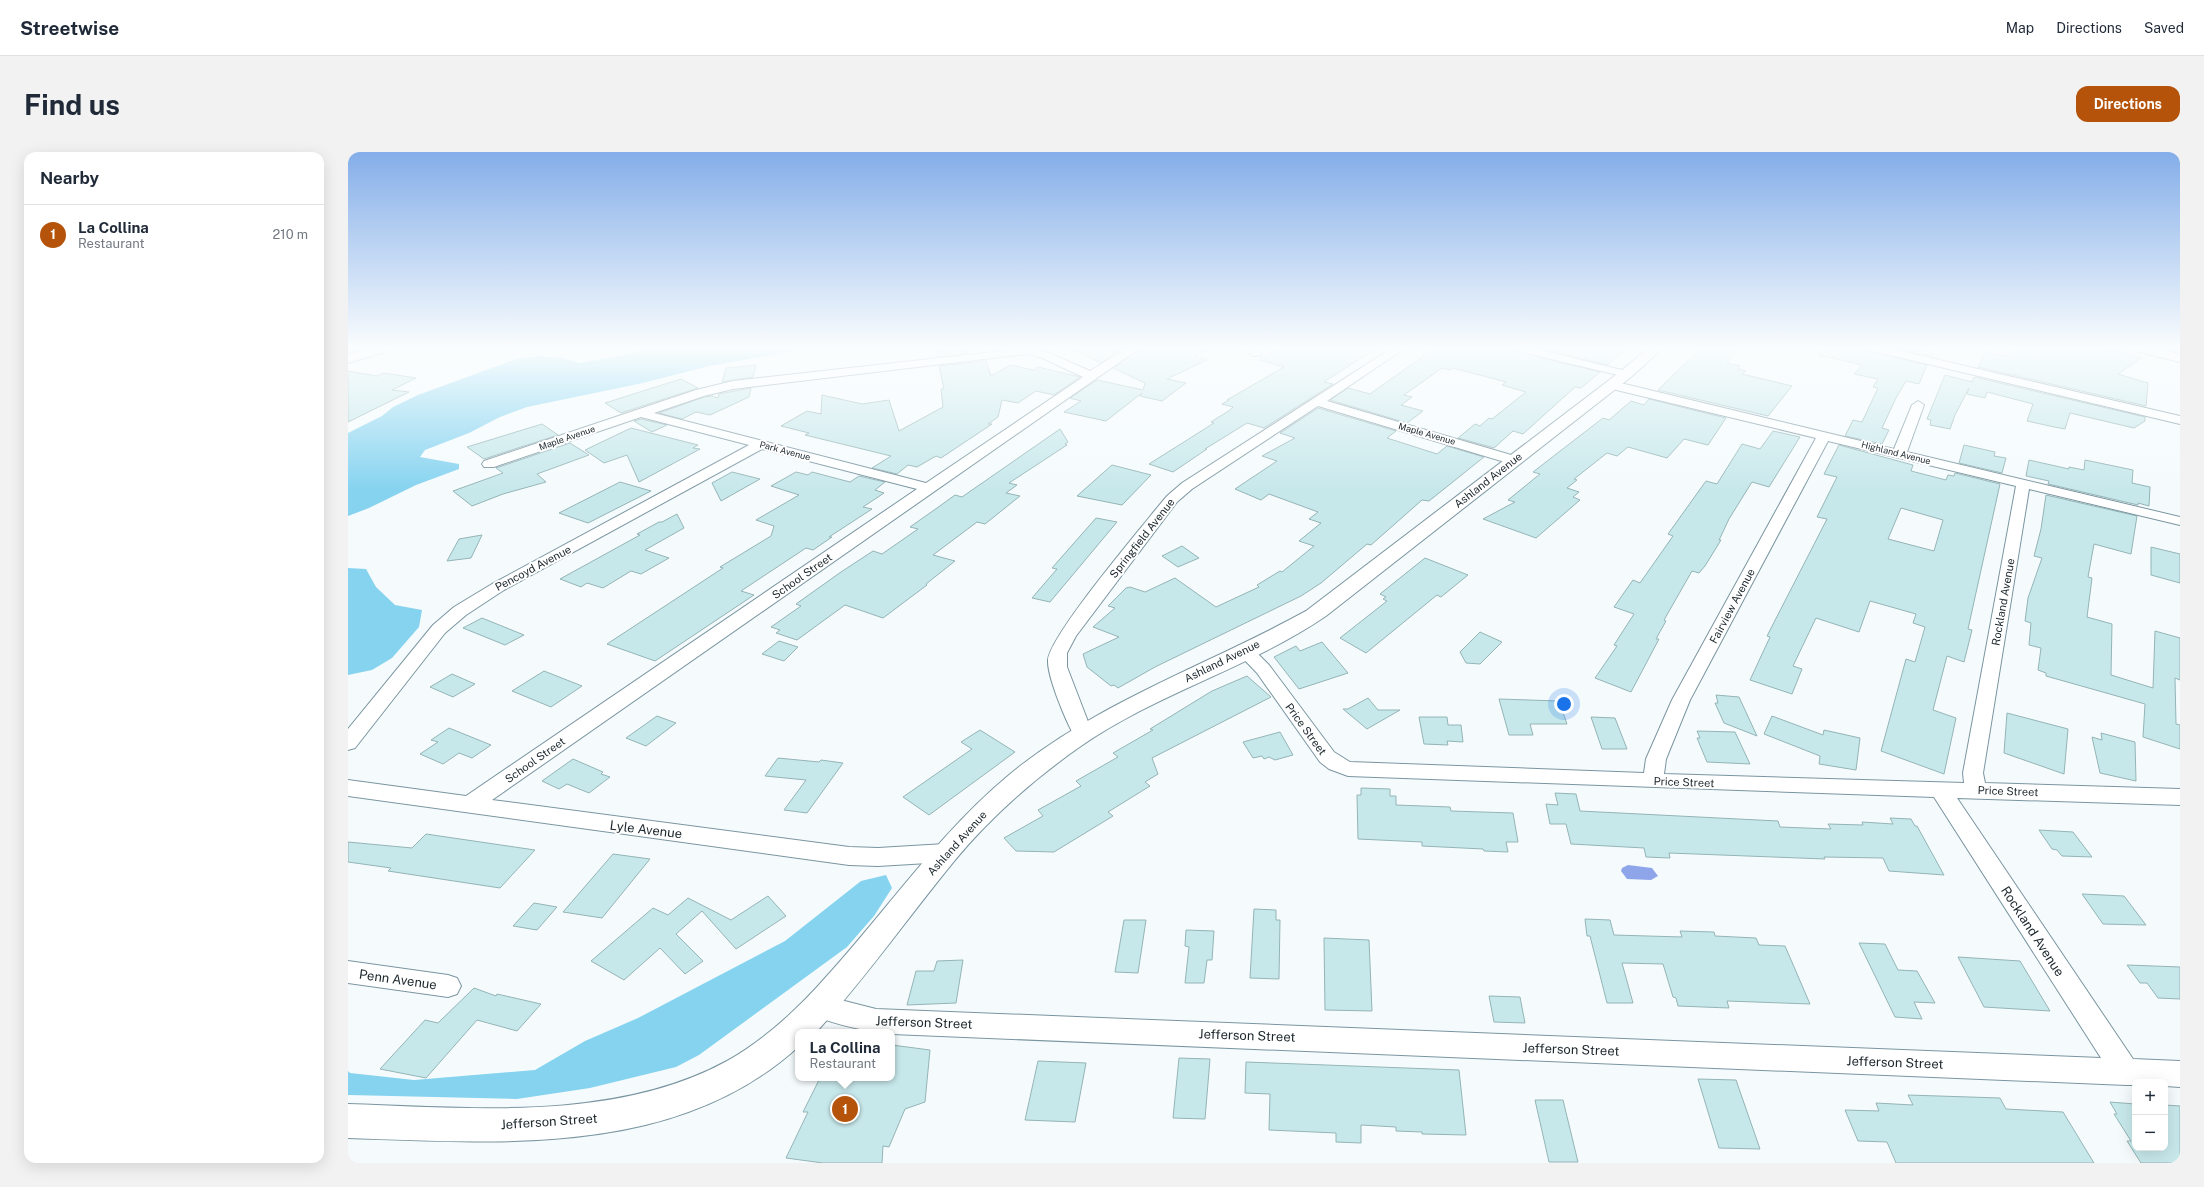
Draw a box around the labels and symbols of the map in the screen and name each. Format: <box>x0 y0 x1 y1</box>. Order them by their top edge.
street label: Maple Avenue <box>1397 420 1457 447</box>
street label: Maple Avenue <box>537 423 596 452</box>
street label: Park Avenue <box>758 438 812 463</box>
street label: Highland Avenue <box>1860 439 1932 466</box>
street label: Ashland Avenue <box>1452 450 1524 510</box>
street label: Springfield Avenue <box>1107 496 1177 580</box>
street label: Pencoyd Avenue <box>493 543 573 593</box>
street label: School Street <box>770 551 834 601</box>
street label: Rockland Avenue <box>1989 557 2017 647</box>
street label: Fairview Avenue <box>1707 566 1757 646</box>
street label: Ashland Avenue <box>1182 638 1262 684</box>
your location <box>1554 694 1574 714</box>
street label: Price Street <box>1283 701 1329 757</box>
street label: School Street <box>503 735 567 785</box>
street label: Price Street <box>1653 775 1715 789</box>
street label: Price Street <box>1977 784 2039 798</box>
street label: Ashland Avenue <box>925 808 989 878</box>
street label: Lyle Avenue <box>609 818 683 841</box>
street label: Rockland Avenue <box>1998 883 2067 979</box>
street label: Penn Avenue <box>358 967 438 992</box>
street label: Jefferson Street <box>875 1013 973 1032</box>
street label: Jefferson Street <box>1198 1026 1296 1045</box>
street label: Jefferson Street <box>1522 1040 1620 1059</box>
street label: Jefferson Street <box>1846 1053 1944 1072</box>
pin: 1 <box>832 1094 858 1124</box>
street label: Jefferson Street <box>500 1111 598 1132</box>

